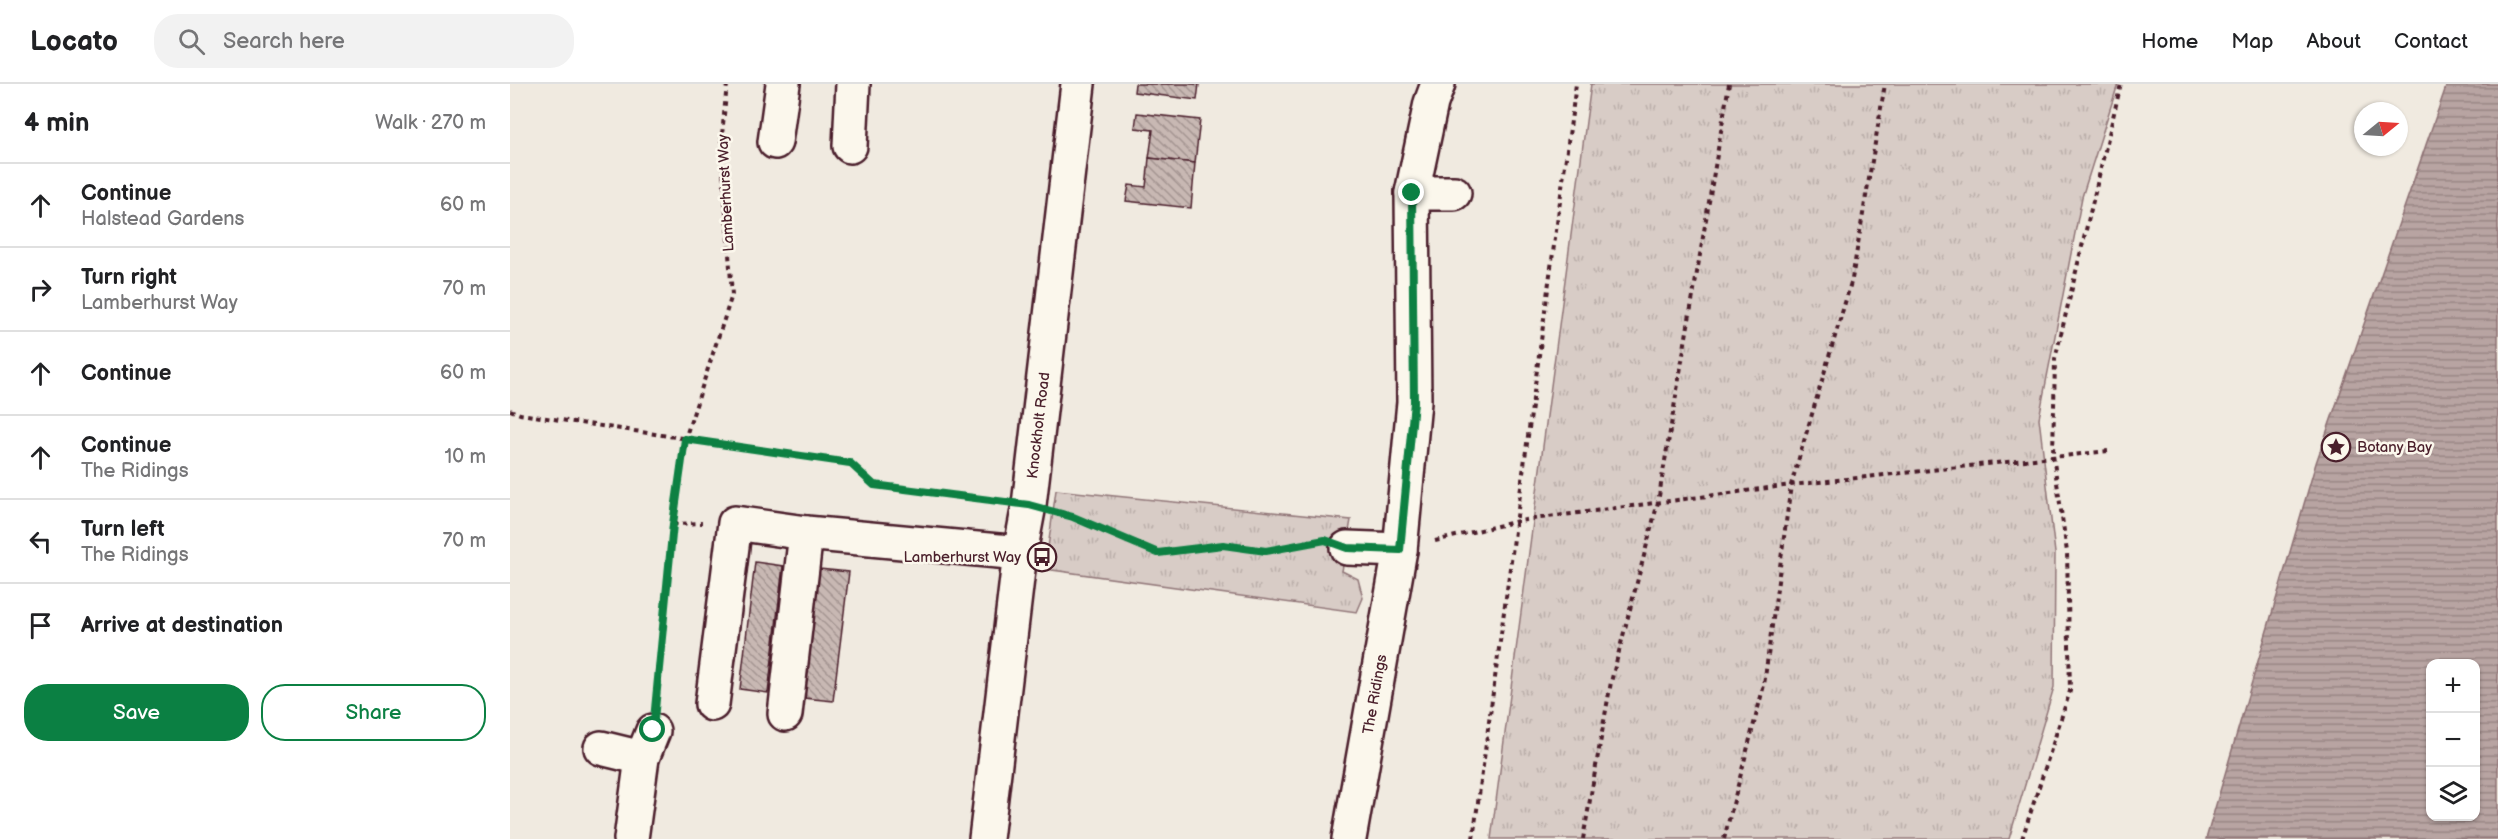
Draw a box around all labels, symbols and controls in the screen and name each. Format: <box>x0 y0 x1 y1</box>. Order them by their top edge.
search box <box>154 14 574 68</box>
text: Locato <box>30 25 118 58</box>
icon: search <box>175 25 208 58</box>
text: Search here <box>223 28 345 55</box>
text: Home <box>2141 29 2198 54</box>
text: Map <box>2231 29 2273 54</box>
text: About <box>2306 29 2361 54</box>
text: Contact <box>2394 29 2468 54</box>
north arrow <box>2354 102 2408 156</box>
text: 4 min <box>24 108 89 139</box>
text: Walk · 270 m <box>375 111 486 135</box>
street label: Lamberhurst Way <box>713 134 739 252</box>
route end <box>1398 179 1424 205</box>
text: Continue <box>81 180 171 207</box>
icon: ahead <box>24 189 57 222</box>
text: 60 m <box>440 193 486 217</box>
text: Halstead Gardens <box>81 207 245 231</box>
text: Turn right <box>81 264 177 291</box>
icon: right <box>24 273 57 306</box>
text: 70 m <box>442 277 486 301</box>
text: Lamberhurst Way <box>81 291 238 315</box>
icon: ahead <box>24 357 57 390</box>
text: Continue <box>81 360 171 387</box>
text: 60 m <box>440 361 486 385</box>
street label: Knockholt Road <box>1023 371 1054 480</box>
place icon: Botany Bay <box>2320 431 2352 463</box>
text: Continue <box>81 432 171 459</box>
place label: Botany Bay <box>2357 438 2432 457</box>
icon: ahead <box>24 441 57 474</box>
text: 10 m <box>445 445 486 469</box>
text: The Ridings <box>81 459 189 483</box>
text: Turn left <box>81 516 165 543</box>
icon: left <box>24 525 57 558</box>
text: 70 m <box>442 529 486 553</box>
bus stop icon: Lamberhurst Way <box>1026 541 1058 573</box>
text: The Ridings <box>81 543 189 567</box>
place label: Lamberhurst Way <box>903 548 1021 567</box>
icon: arrive <box>24 609 57 642</box>
text: Arrive at destination <box>81 612 283 639</box>
street label: The Ridings <box>1358 652 1391 736</box>
map controls <box>2426 659 2480 821</box>
button: + <box>2426 659 2480 713</box>
button: Save <box>24 684 249 741</box>
button: Share <box>261 684 486 741</box>
button: − <box>2426 713 2480 767</box>
route start <box>639 716 665 742</box>
button: layers <box>2426 767 2480 821</box>

